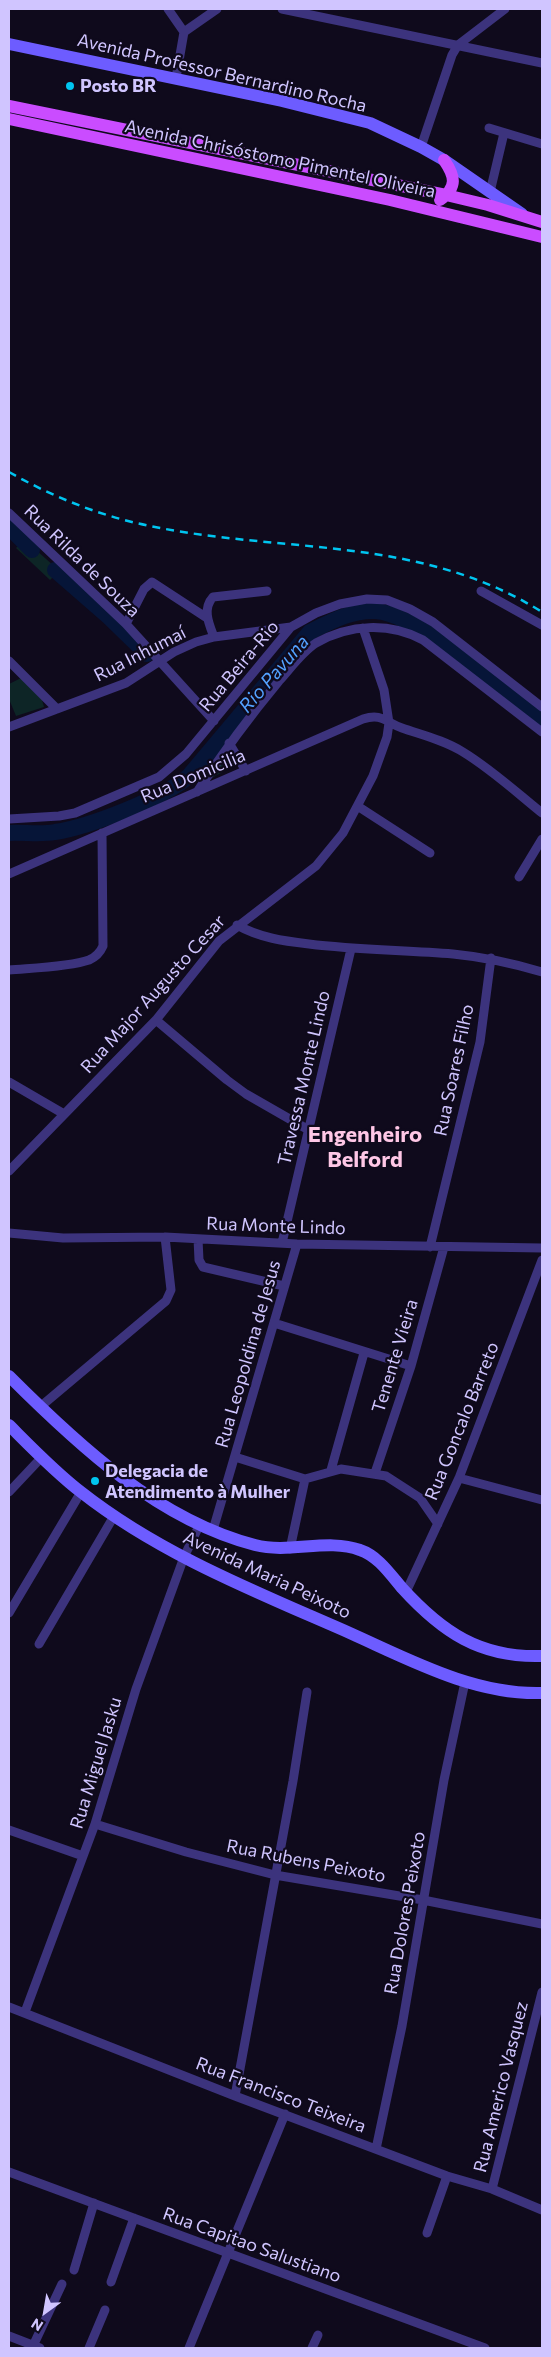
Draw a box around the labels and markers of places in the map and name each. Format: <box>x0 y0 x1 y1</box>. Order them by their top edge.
place label: Posto BR <box>80 75 156 97</box>
marker: Posto BR <box>64 80 76 92</box>
place label: Delegacia de Atendimento à Mulher <box>105 1460 290 1502</box>
marker: Delegacia de Atendimento à Mulher <box>89 1475 101 1487</box>

